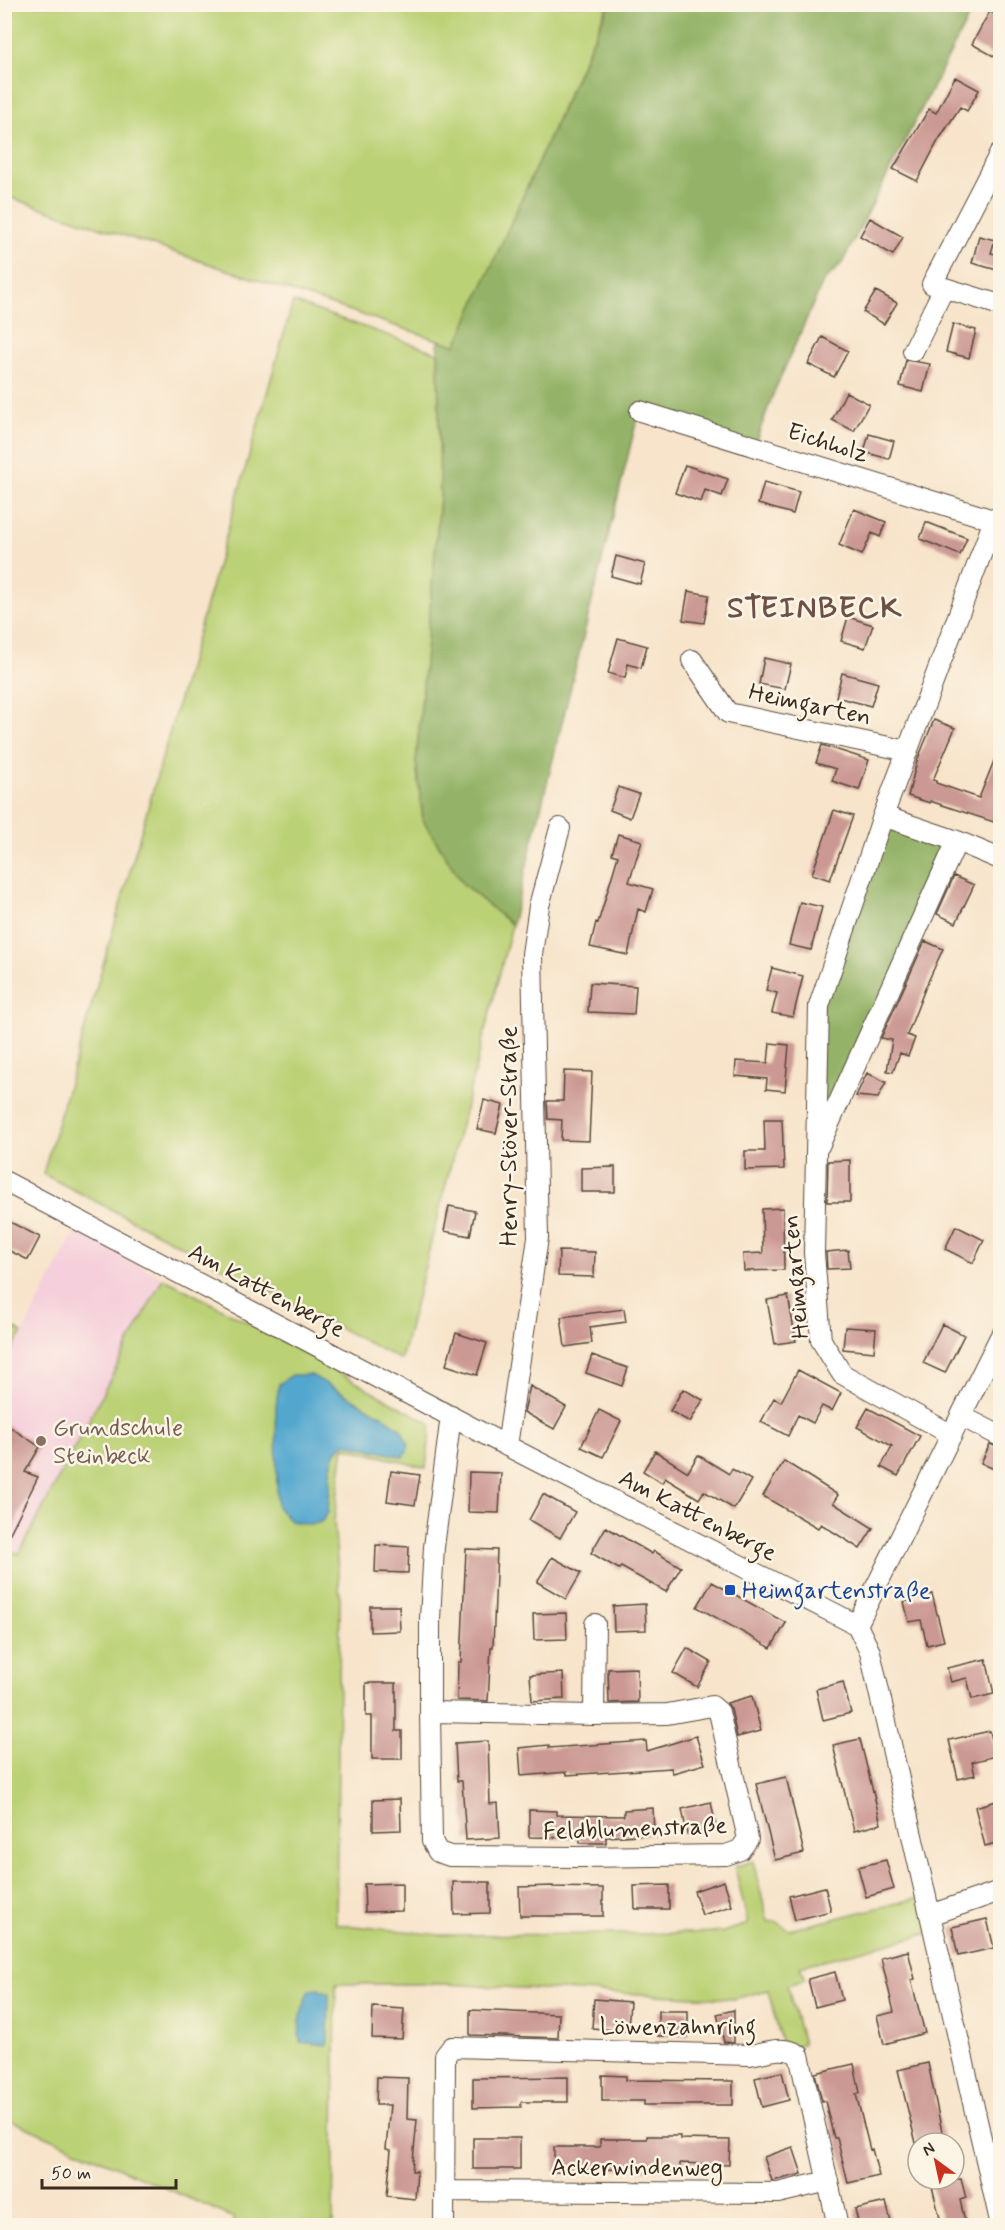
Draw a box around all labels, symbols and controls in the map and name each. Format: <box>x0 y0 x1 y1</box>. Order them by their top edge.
street label: Eichholz <box>783 416 872 470</box>
district label: STEINBECK <box>727 589 903 628</box>
street label: Heimgarten <box>745 677 874 737</box>
street label: Henry-Stöver-Straße <box>494 1026 525 1246</box>
street label: Heimgarten <box>776 1213 820 1340</box>
street label: Am Kattenberge <box>181 1237 350 1348</box>
place label: Grundschule Steinbeck <box>53 1413 183 1472</box>
marker: Grundschule Steinbeck <box>34 1434 48 1448</box>
street label: Am Kattenberge <box>612 1463 782 1572</box>
place label: Heimgartenstraße <box>742 1576 931 1610</box>
marker: Heimgartenstraße <box>723 1583 737 1597</box>
street label: Feldblumenstraße <box>542 1811 728 1848</box>
street label: Löwenzahnring <box>600 2012 756 2046</box>
north arrow <box>906 2131 966 2191</box>
text: N <box>918 2138 939 2161</box>
scale bar <box>42 2152 176 2190</box>
street label: Ackerwindenweg <box>551 2153 723 2186</box>
text: 50 m <box>51 2162 91 2186</box>

